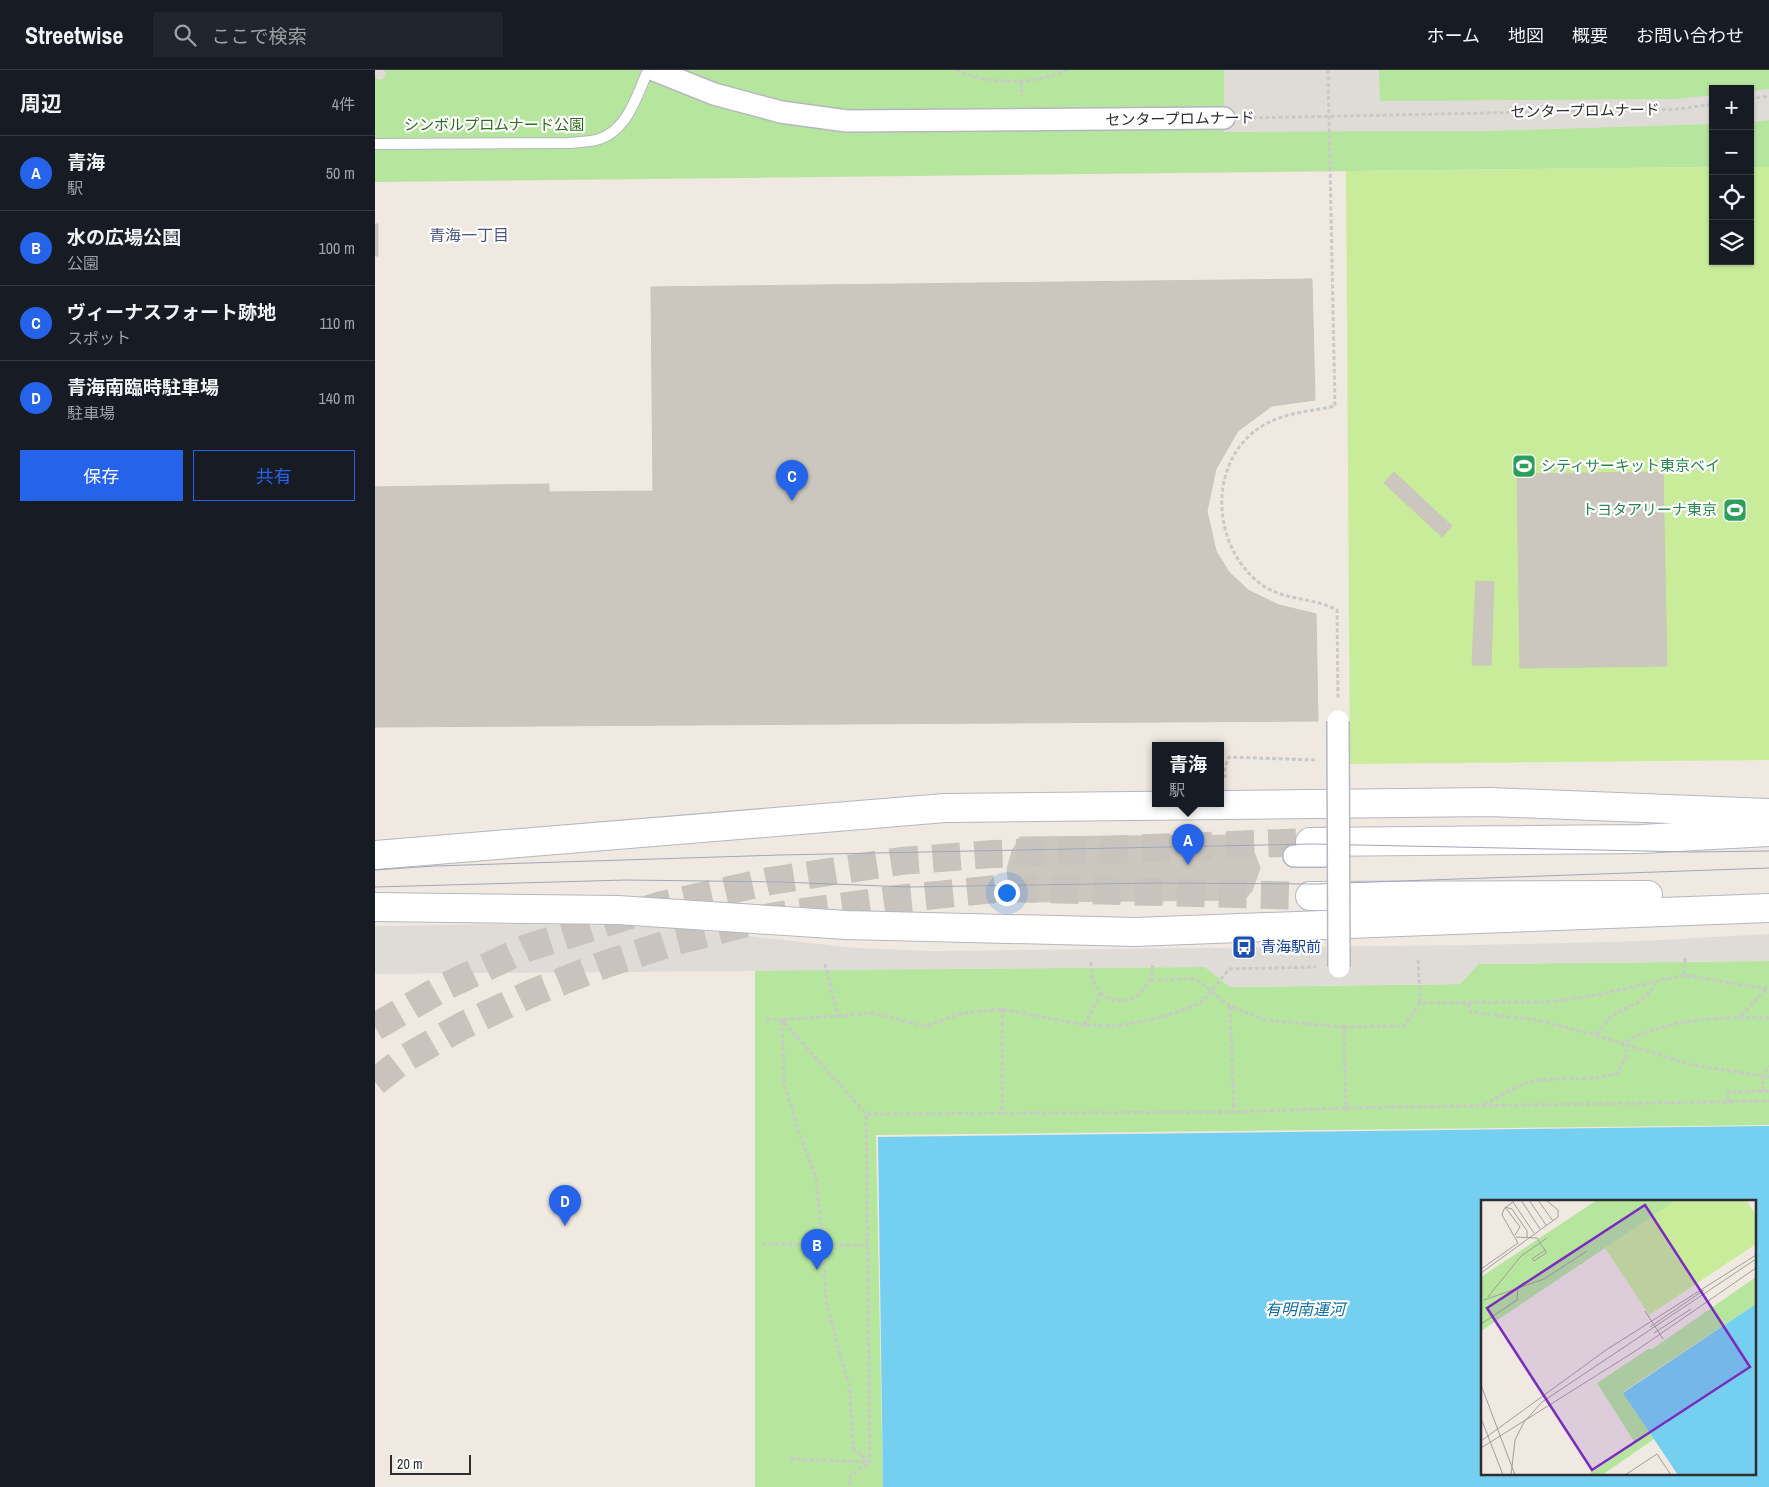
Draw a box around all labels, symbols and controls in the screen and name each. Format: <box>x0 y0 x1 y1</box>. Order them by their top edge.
search box <box>153 12 503 57</box>
text: Streetwise <box>25 19 123 51</box>
icon: search <box>171 21 199 49</box>
text: ここで検索 <box>211 23 306 49</box>
text: ホーム <box>1427 23 1480 48</box>
text: 地図 <box>1508 23 1544 48</box>
text: 概要 <box>1572 23 1608 48</box>
text: お問い合わせ <box>1636 23 1744 48</box>
map controls <box>1709 85 1754 265</box>
button: + <box>1709 85 1754 130</box>
text: 周辺 <box>20 89 62 118</box>
text: 4件 <box>332 93 355 115</box>
street label: センタープロムナード <box>1510 99 1660 122</box>
street label: センタープロムナード <box>1105 107 1255 130</box>
park label: シンボルプロムナード公園 <box>404 114 584 135</box>
button: − <box>1709 130 1754 175</box>
text: 青海 <box>67 149 105 175</box>
text: A <box>31 162 41 184</box>
text: 50 m <box>326 162 355 184</box>
button: locate <box>1709 175 1754 220</box>
text: 駅 <box>67 177 83 199</box>
button: layers <box>1709 220 1754 265</box>
text: 水の広場公園 <box>67 224 181 250</box>
district label: 青海一丁目 <box>429 224 509 246</box>
text: B <box>31 237 41 259</box>
text: 100 m <box>319 237 355 259</box>
text: 公園 <box>67 252 99 274</box>
text: ヴィーナスフォート跡地 <box>67 299 276 325</box>
text: C <box>31 312 41 334</box>
text: 110 m <box>319 312 355 334</box>
text: スポット <box>67 327 131 349</box>
text: 青海南臨時駐車場 <box>67 374 219 400</box>
text: D <box>31 387 41 409</box>
text: 140 m <box>319 387 355 409</box>
text: 駐車場 <box>67 402 115 424</box>
button: 保存 <box>20 450 183 501</box>
button: 共有 <box>193 450 355 501</box>
sports icon: シティサーキット東京ベイ <box>1511 453 1537 479</box>
place label: シティサーキット東京ベイ <box>1541 455 1720 476</box>
pin: C <box>776 460 808 501</box>
sports icon: トヨタアリーナ東京 <box>1722 497 1748 523</box>
place label: トヨタアリーナ東京 <box>1582 499 1717 520</box>
popup <box>1152 742 1224 807</box>
text: 青海 <box>1169 751 1207 777</box>
text: 駅 <box>1169 779 1185 801</box>
pin: A <box>1172 824 1204 865</box>
your location <box>994 880 1020 906</box>
bus stop icon: 青海駅前 <box>1231 934 1257 960</box>
place label: 青海駅前 <box>1261 936 1321 957</box>
pin: D <box>549 1185 581 1226</box>
inset map <box>1481 1200 1757 1474</box>
pin: B <box>801 1229 833 1270</box>
water label: 有明南運河 <box>1265 1298 1348 1320</box>
scale bar <box>390 1452 471 1475</box>
text: 20 m <box>397 1455 423 1473</box>

